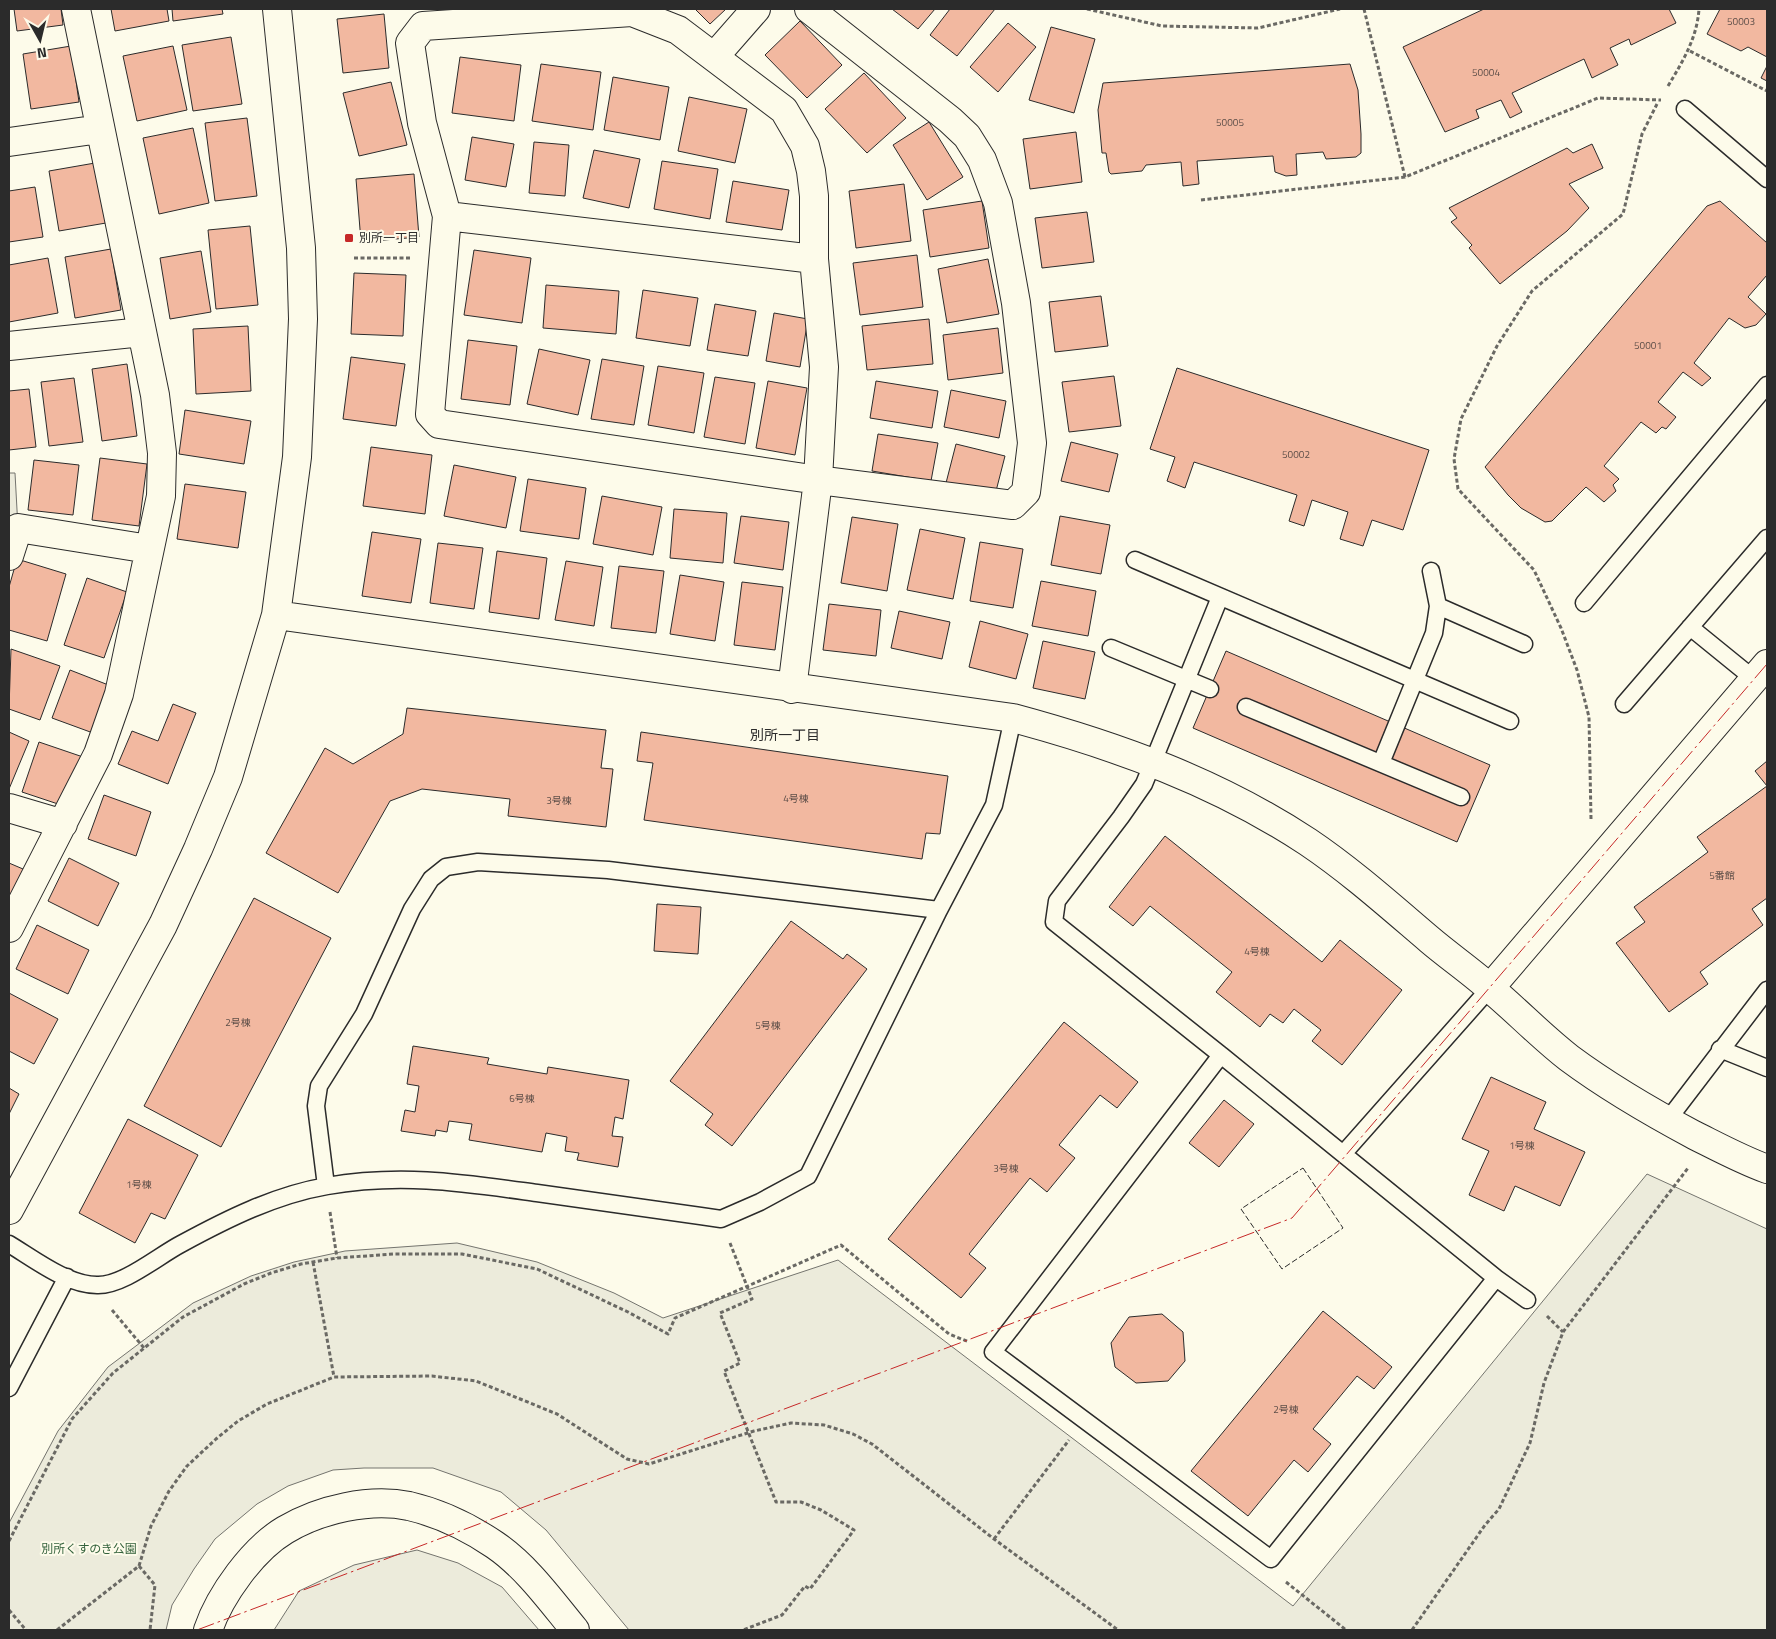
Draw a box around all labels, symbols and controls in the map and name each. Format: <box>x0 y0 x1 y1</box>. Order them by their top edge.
house number: 50003 <box>1727 14 1755 29</box>
north arrow <box>15 15 65 65</box>
text: N <box>36 42 48 64</box>
house number: 50004 <box>1472 65 1500 80</box>
house number: 50005 <box>1216 115 1244 130</box>
place label: 別所一丁目 <box>359 228 419 247</box>
marker: 別所一丁目 <box>343 232 355 244</box>
house number: 50001 <box>1634 338 1662 353</box>
house number: 50002 <box>1282 447 1310 462</box>
district label: 別所一丁目 <box>750 724 820 745</box>
house number: 4号棟 <box>783 791 809 806</box>
house number: 3号棟 <box>546 793 572 808</box>
house number: 5番館 <box>1709 868 1735 883</box>
house number: 4号棟 <box>1244 944 1270 959</box>
house number: 2号棟 <box>225 1015 251 1030</box>
house number: 5号棟 <box>755 1018 781 1033</box>
house number: 6号棟 <box>509 1091 535 1106</box>
house number: 1号棟 <box>1509 1138 1535 1153</box>
house number: 3号棟 <box>993 1161 1019 1176</box>
house number: 1号棟 <box>126 1177 152 1192</box>
house number: 2号棟 <box>1273 1402 1299 1417</box>
park label: 別所くすのき公園 <box>41 1539 137 1558</box>

